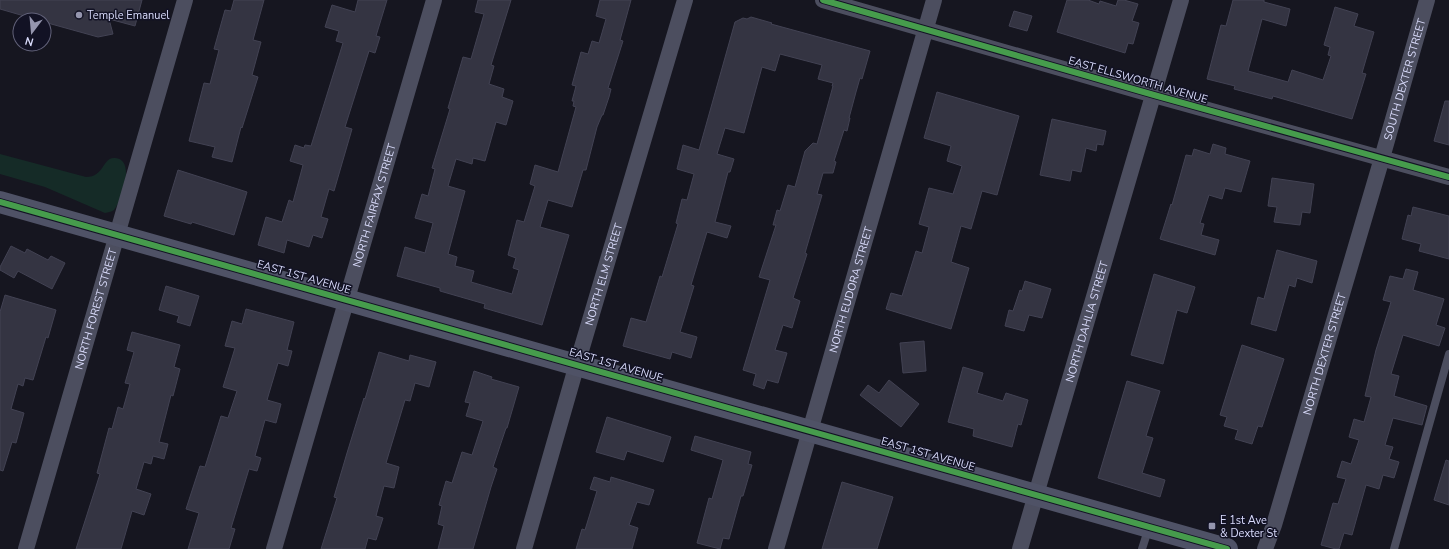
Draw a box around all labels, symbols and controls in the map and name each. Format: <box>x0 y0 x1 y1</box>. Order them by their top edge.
place label: Temple Emanuel <box>87 8 170 23</box>
marker: Temple Emanuel <box>74 10 84 20</box>
north arrow <box>12 12 52 52</box>
street label: SOUTH DEXTER STREET <box>1380 16 1429 142</box>
text: N <box>23 33 35 49</box>
street label: EAST ELLSWORTH AVENUE <box>1067 53 1209 107</box>
street label: NORTH FAIRFAX STREET <box>349 141 399 269</box>
street label: NORTH ELM STREET <box>581 221 626 327</box>
street label: NORTH EUDORA STREET <box>825 224 876 354</box>
street label: NORTH FOREST STREET <box>71 246 120 371</box>
street label: EAST 1ST AVENUE <box>255 256 353 298</box>
street label: NORTH DAHLIA STREET <box>1062 259 1112 384</box>
street label: NORTH DEXTER STREET <box>1299 291 1349 417</box>
street label: EAST 1ST AVENUE <box>567 344 665 386</box>
street label: EAST 1ST AVENUE <box>879 433 977 475</box>
place label: E 1st Ave & Dexter St <box>1220 513 1277 541</box>
marker: E 1st Ave & Dexter St <box>1207 521 1217 531</box>

